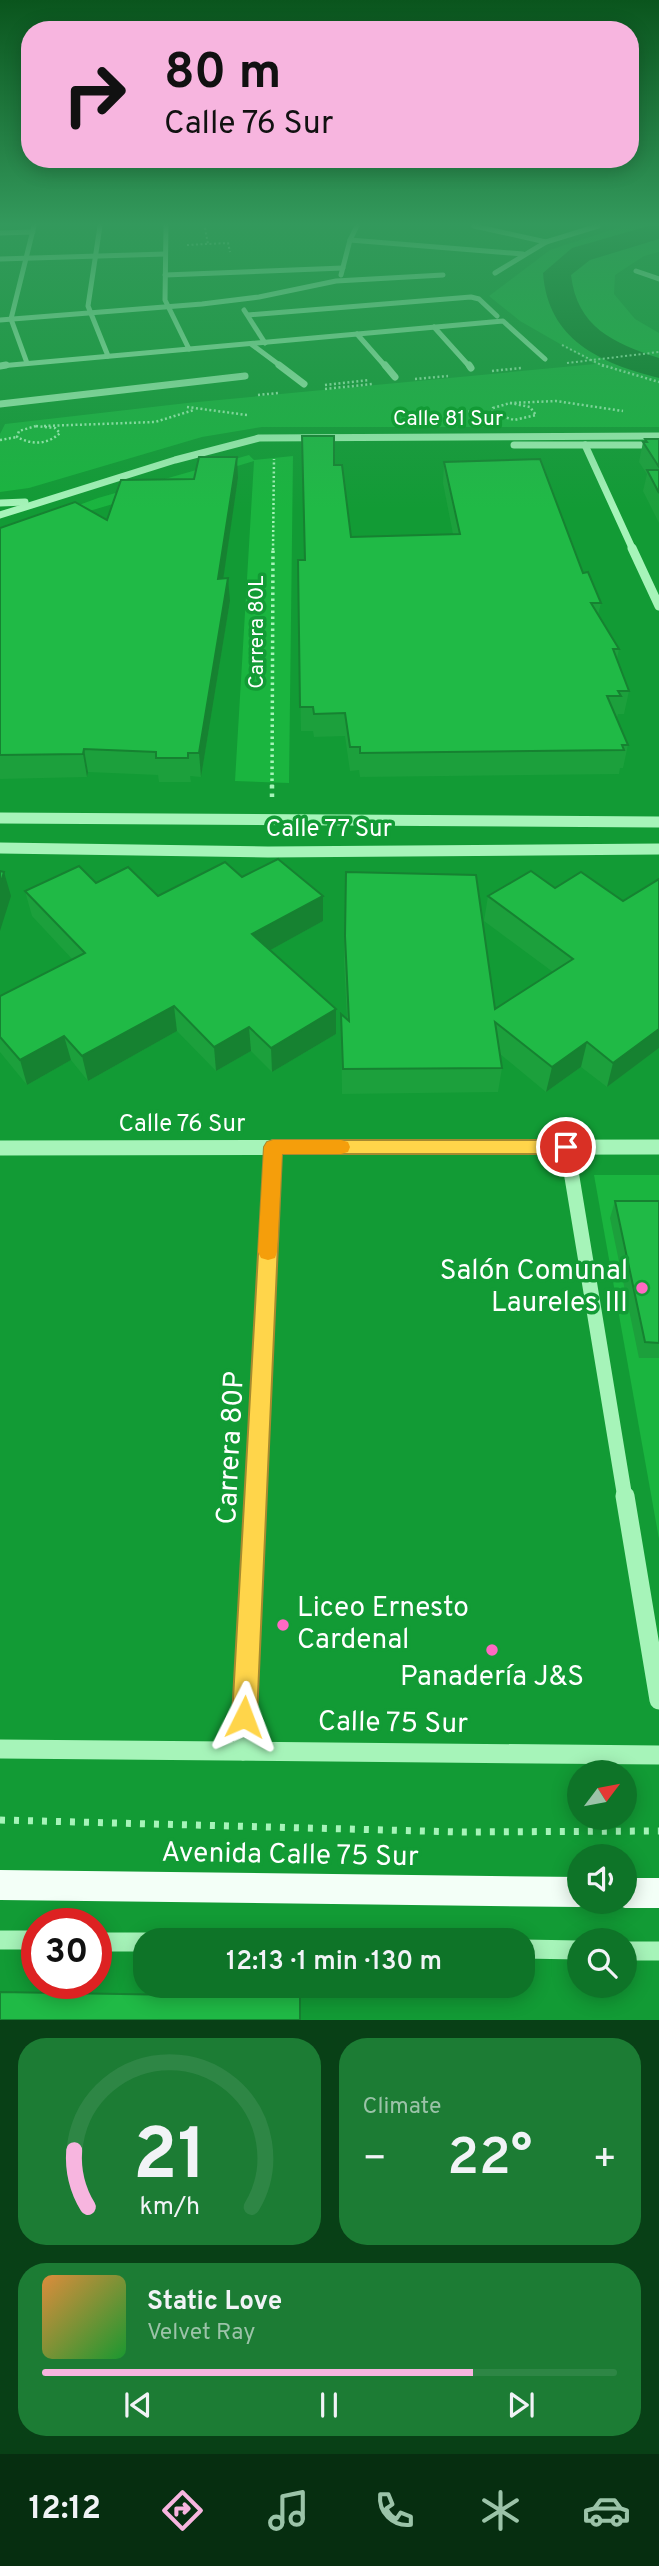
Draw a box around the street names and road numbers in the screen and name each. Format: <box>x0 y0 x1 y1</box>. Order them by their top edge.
street label: Calle 81 Sur <box>393 406 503 433</box>
street label: Carrera 80L <box>244 575 271 689</box>
street label: Calle 77 Sur <box>266 815 392 845</box>
street label: Calle 76 Sur <box>118 1110 246 1140</box>
street label: Carrera 80P <box>210 1370 254 1526</box>
street label: Calle 75 Sur <box>318 1705 469 1743</box>
street label: Avenida Calle 75 Sur <box>161 1836 419 1876</box>

